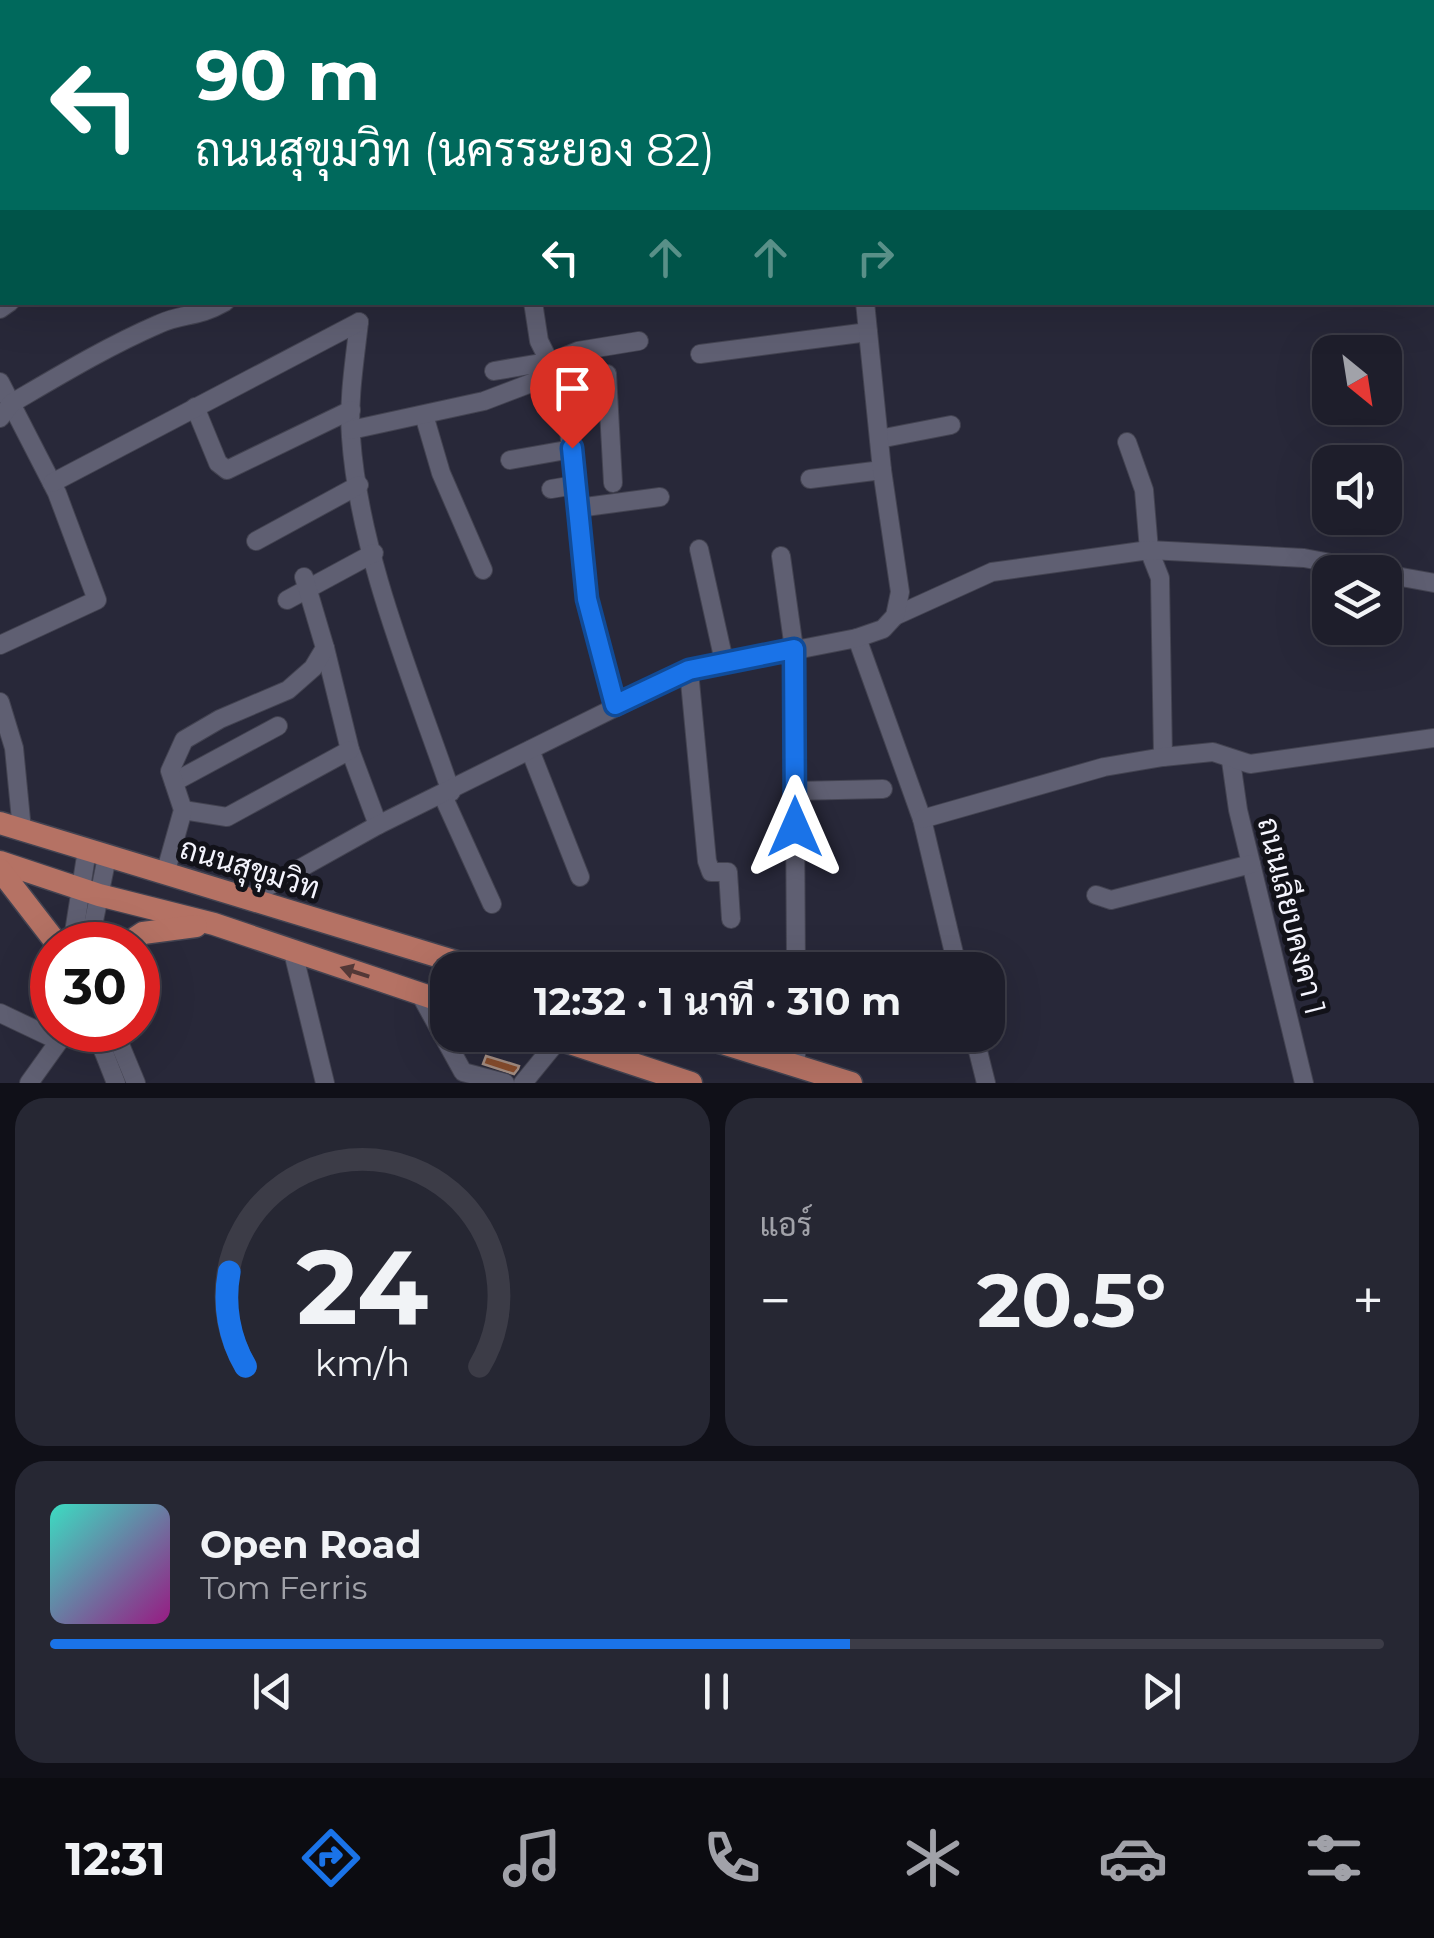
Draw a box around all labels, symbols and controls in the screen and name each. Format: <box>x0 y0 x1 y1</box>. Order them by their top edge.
text: 90 m <box>195 32 380 118</box>
icon: left <box>30 40 160 170</box>
text: ถนนสุขุมวิท (นครระยอง 82) <box>195 122 715 177</box>
icon: left <box>533 230 588 285</box>
icon: ahead <box>638 230 693 285</box>
icon: ahead <box>743 230 798 285</box>
icon: right <box>848 230 903 285</box>
north arrow <box>1312 335 1402 425</box>
map controls <box>1312 335 1402 645</box>
pin <box>530 346 615 449</box>
icon: arrive <box>545 361 600 416</box>
button: sound <box>1312 445 1402 535</box>
button: layers <box>1312 555 1402 645</box>
position arrow <box>743 775 847 879</box>
street label: ถนนเลียบคงคา 1 <box>1250 814 1334 1018</box>
street label: ถนนสุขุมวิท <box>175 829 324 910</box>
speed limit sign: 30 <box>30 922 160 1052</box>
one-way arrow <box>340 964 370 979</box>
text: 12:32 · 1 นาที · 310 m <box>534 978 901 1025</box>
text: แอร์ <box>760 1205 812 1244</box>
text: 24 <box>296 1223 428 1350</box>
text: 20.5° <box>977 1254 1166 1346</box>
text: − <box>760 1267 791 1334</box>
text: + <box>1352 1267 1384 1334</box>
text: km/h <box>315 1341 410 1385</box>
text: Open Road <box>200 1521 422 1568</box>
text: Tom Ferris <box>200 1568 367 1607</box>
icon: previous <box>245 1664 300 1719</box>
icon: pause <box>689 1664 744 1719</box>
icon: next <box>1134 1664 1189 1719</box>
icon: directions <box>296 1823 366 1893</box>
icon: music <box>497 1823 567 1893</box>
icon: phone <box>697 1823 767 1893</box>
icon: climate <box>898 1823 968 1893</box>
icon: car <box>1098 1823 1168 1893</box>
icon: filters <box>1299 1823 1369 1893</box>
text: 12:31 <box>65 1831 166 1886</box>

